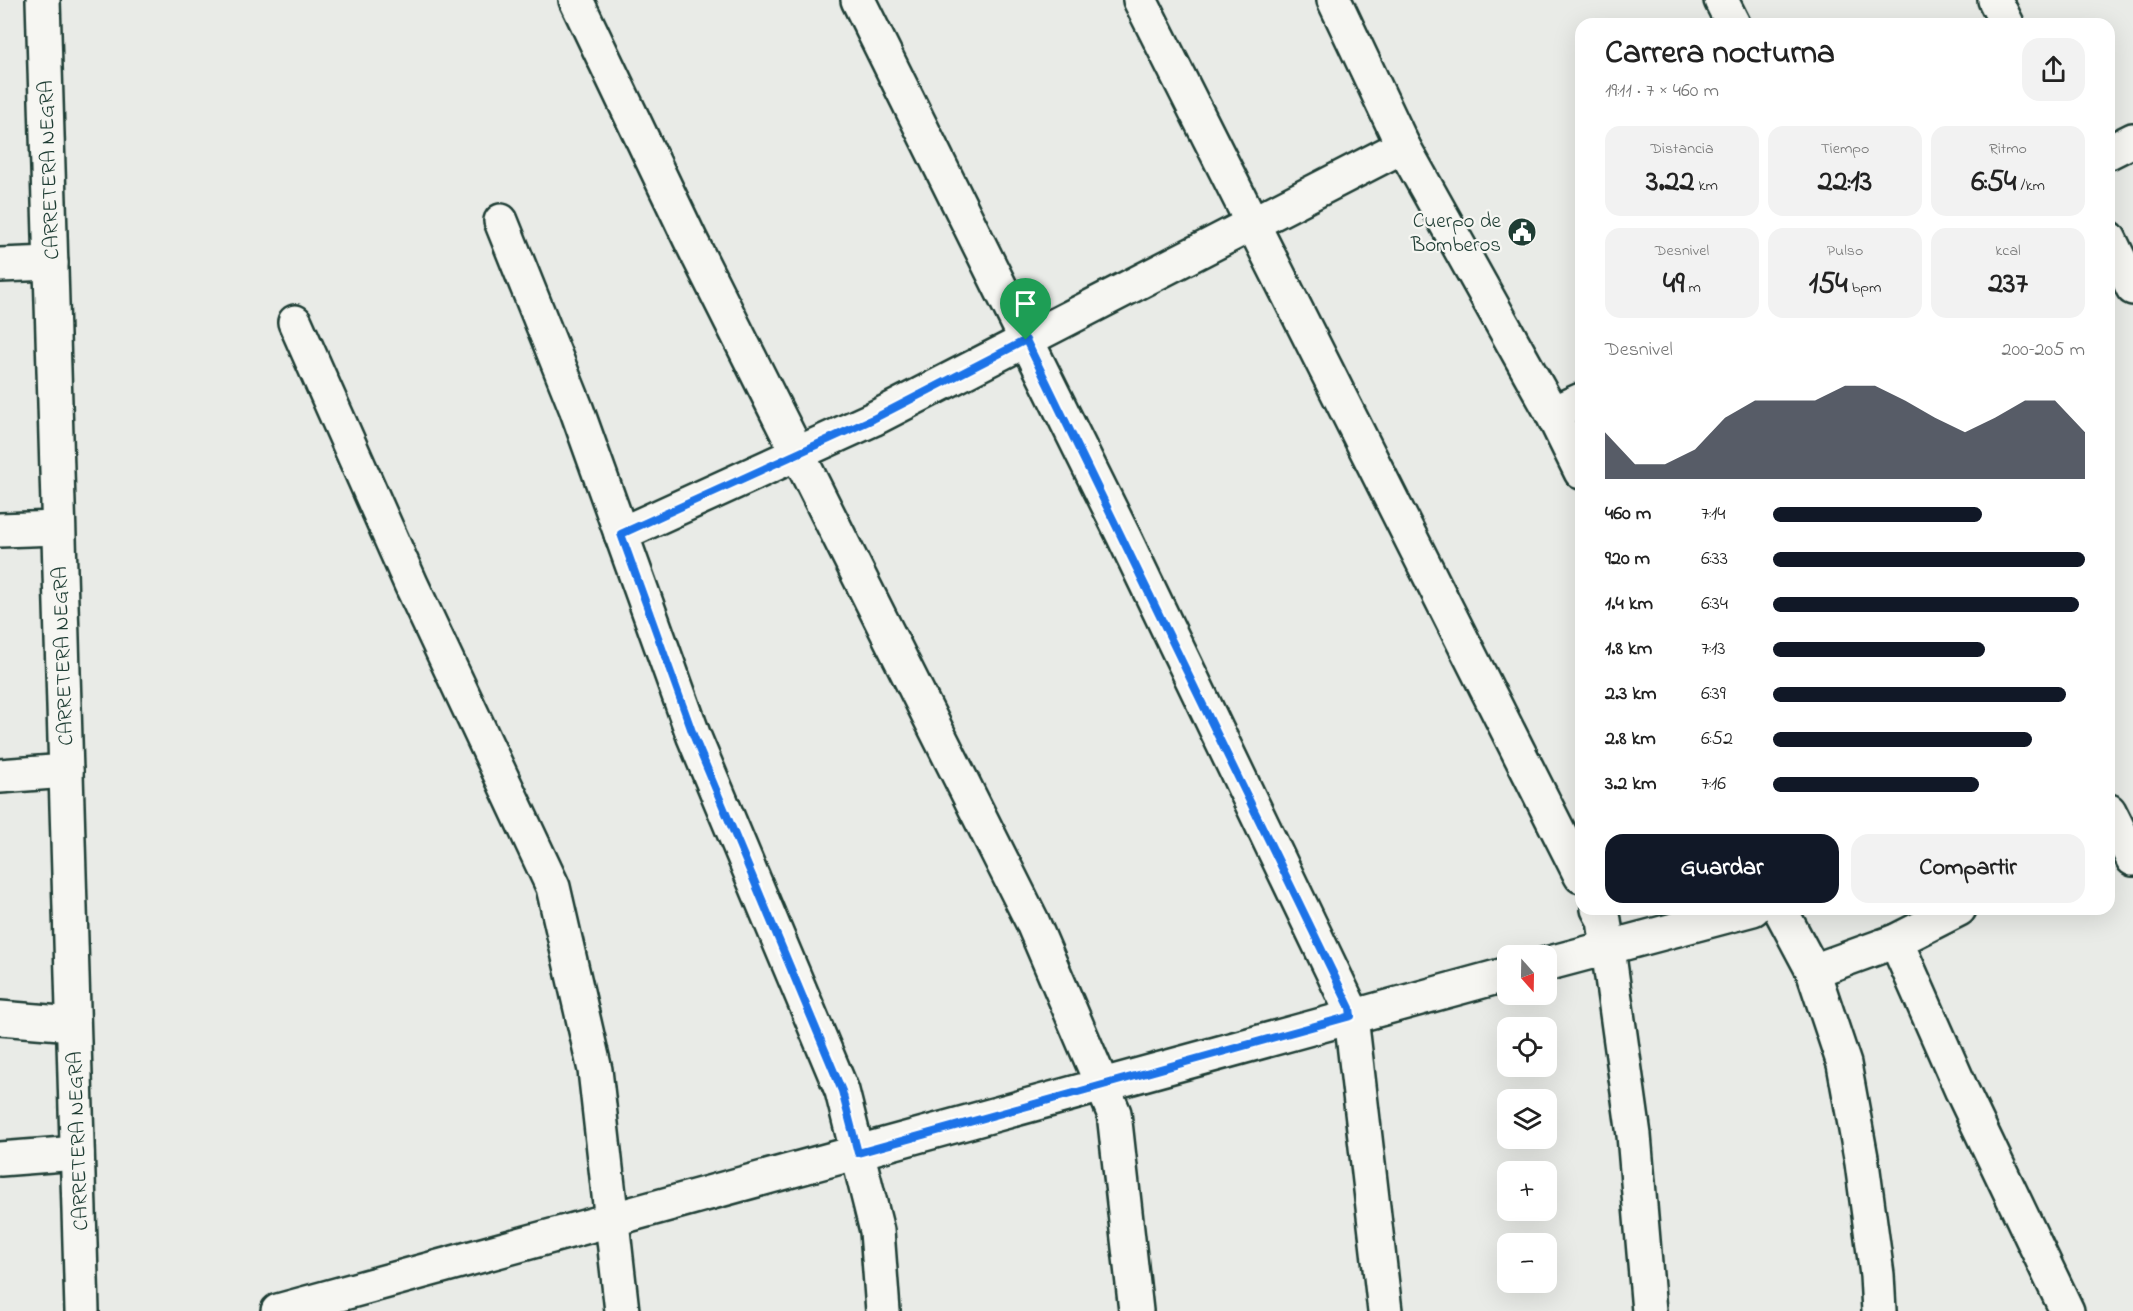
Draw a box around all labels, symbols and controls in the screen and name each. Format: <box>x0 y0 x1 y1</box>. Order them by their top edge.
text: Carrera nocturna <box>1605 30 1835 78</box>
button: share <box>2022 38 2085 101</box>
text: 19:11 · 7 × 460 m <box>1605 77 1719 106</box>
street label: CARRETERA NEGRA <box>32 80 68 260</box>
text: Distancia <box>1650 137 1714 161</box>
text: Tiempo <box>1821 137 1869 161</box>
text: Ritmo <box>1989 137 2027 161</box>
text: 3.22 <box>1646 161 1694 205</box>
text: 22:13 <box>1818 161 1872 205</box>
text: 6:54 <box>1971 161 2016 205</box>
text: km <box>1694 174 1718 198</box>
text: /km <box>2016 174 2045 198</box>
place label: Cuerpo de Bomberos <box>1410 207 1502 261</box>
public building icon: Cuerpo de Bomberos <box>1506 216 1538 248</box>
text: Desnivel <box>1655 239 1709 263</box>
text: Pulso <box>1827 239 1863 263</box>
text: kcal <box>1995 239 2021 263</box>
text: 49 <box>1663 263 1684 307</box>
text: 154 <box>1809 263 1848 307</box>
text: 237 <box>1988 263 2028 307</box>
text: m <box>1684 276 1701 300</box>
text: bpm <box>1848 276 1881 300</box>
pin <box>1000 278 1051 340</box>
icon: arrive <box>1009 287 1042 320</box>
text: Desnivel <box>1605 336 1673 365</box>
text: 200–205 m <box>2001 336 2085 365</box>
text: 460 m <box>1605 500 1651 529</box>
text: 7:14 <box>1701 500 1726 529</box>
text: 920 m <box>1605 545 1650 574</box>
text: 6:33 <box>1701 545 1728 574</box>
street label: CARRETERA NEGRA <box>46 566 82 746</box>
text: 1.4 km <box>1605 590 1653 619</box>
text: 6:34 <box>1701 590 1728 619</box>
text: 1.8 km <box>1605 635 1652 664</box>
text: 7:13 <box>1701 635 1726 664</box>
text: 2.3 km <box>1605 680 1657 709</box>
text: 6:39 <box>1701 680 1726 709</box>
text: 2.8 km <box>1605 725 1656 754</box>
text: 6:52 <box>1701 725 1733 754</box>
text: 3.2 km <box>1605 770 1657 799</box>
text: 7:16 <box>1701 770 1726 799</box>
button: Guardar <box>1605 834 1839 903</box>
button: Compartir <box>1851 834 2085 903</box>
north arrow <box>1497 945 1557 1005</box>
map controls <box>1497 945 1557 1293</box>
button: locate <box>1497 1017 1557 1077</box>
street label: CARRETERA NEGRA <box>61 1051 97 1231</box>
button: layers <box>1497 1089 1557 1149</box>
button: + <box>1497 1161 1557 1221</box>
button: − <box>1497 1233 1557 1293</box>

